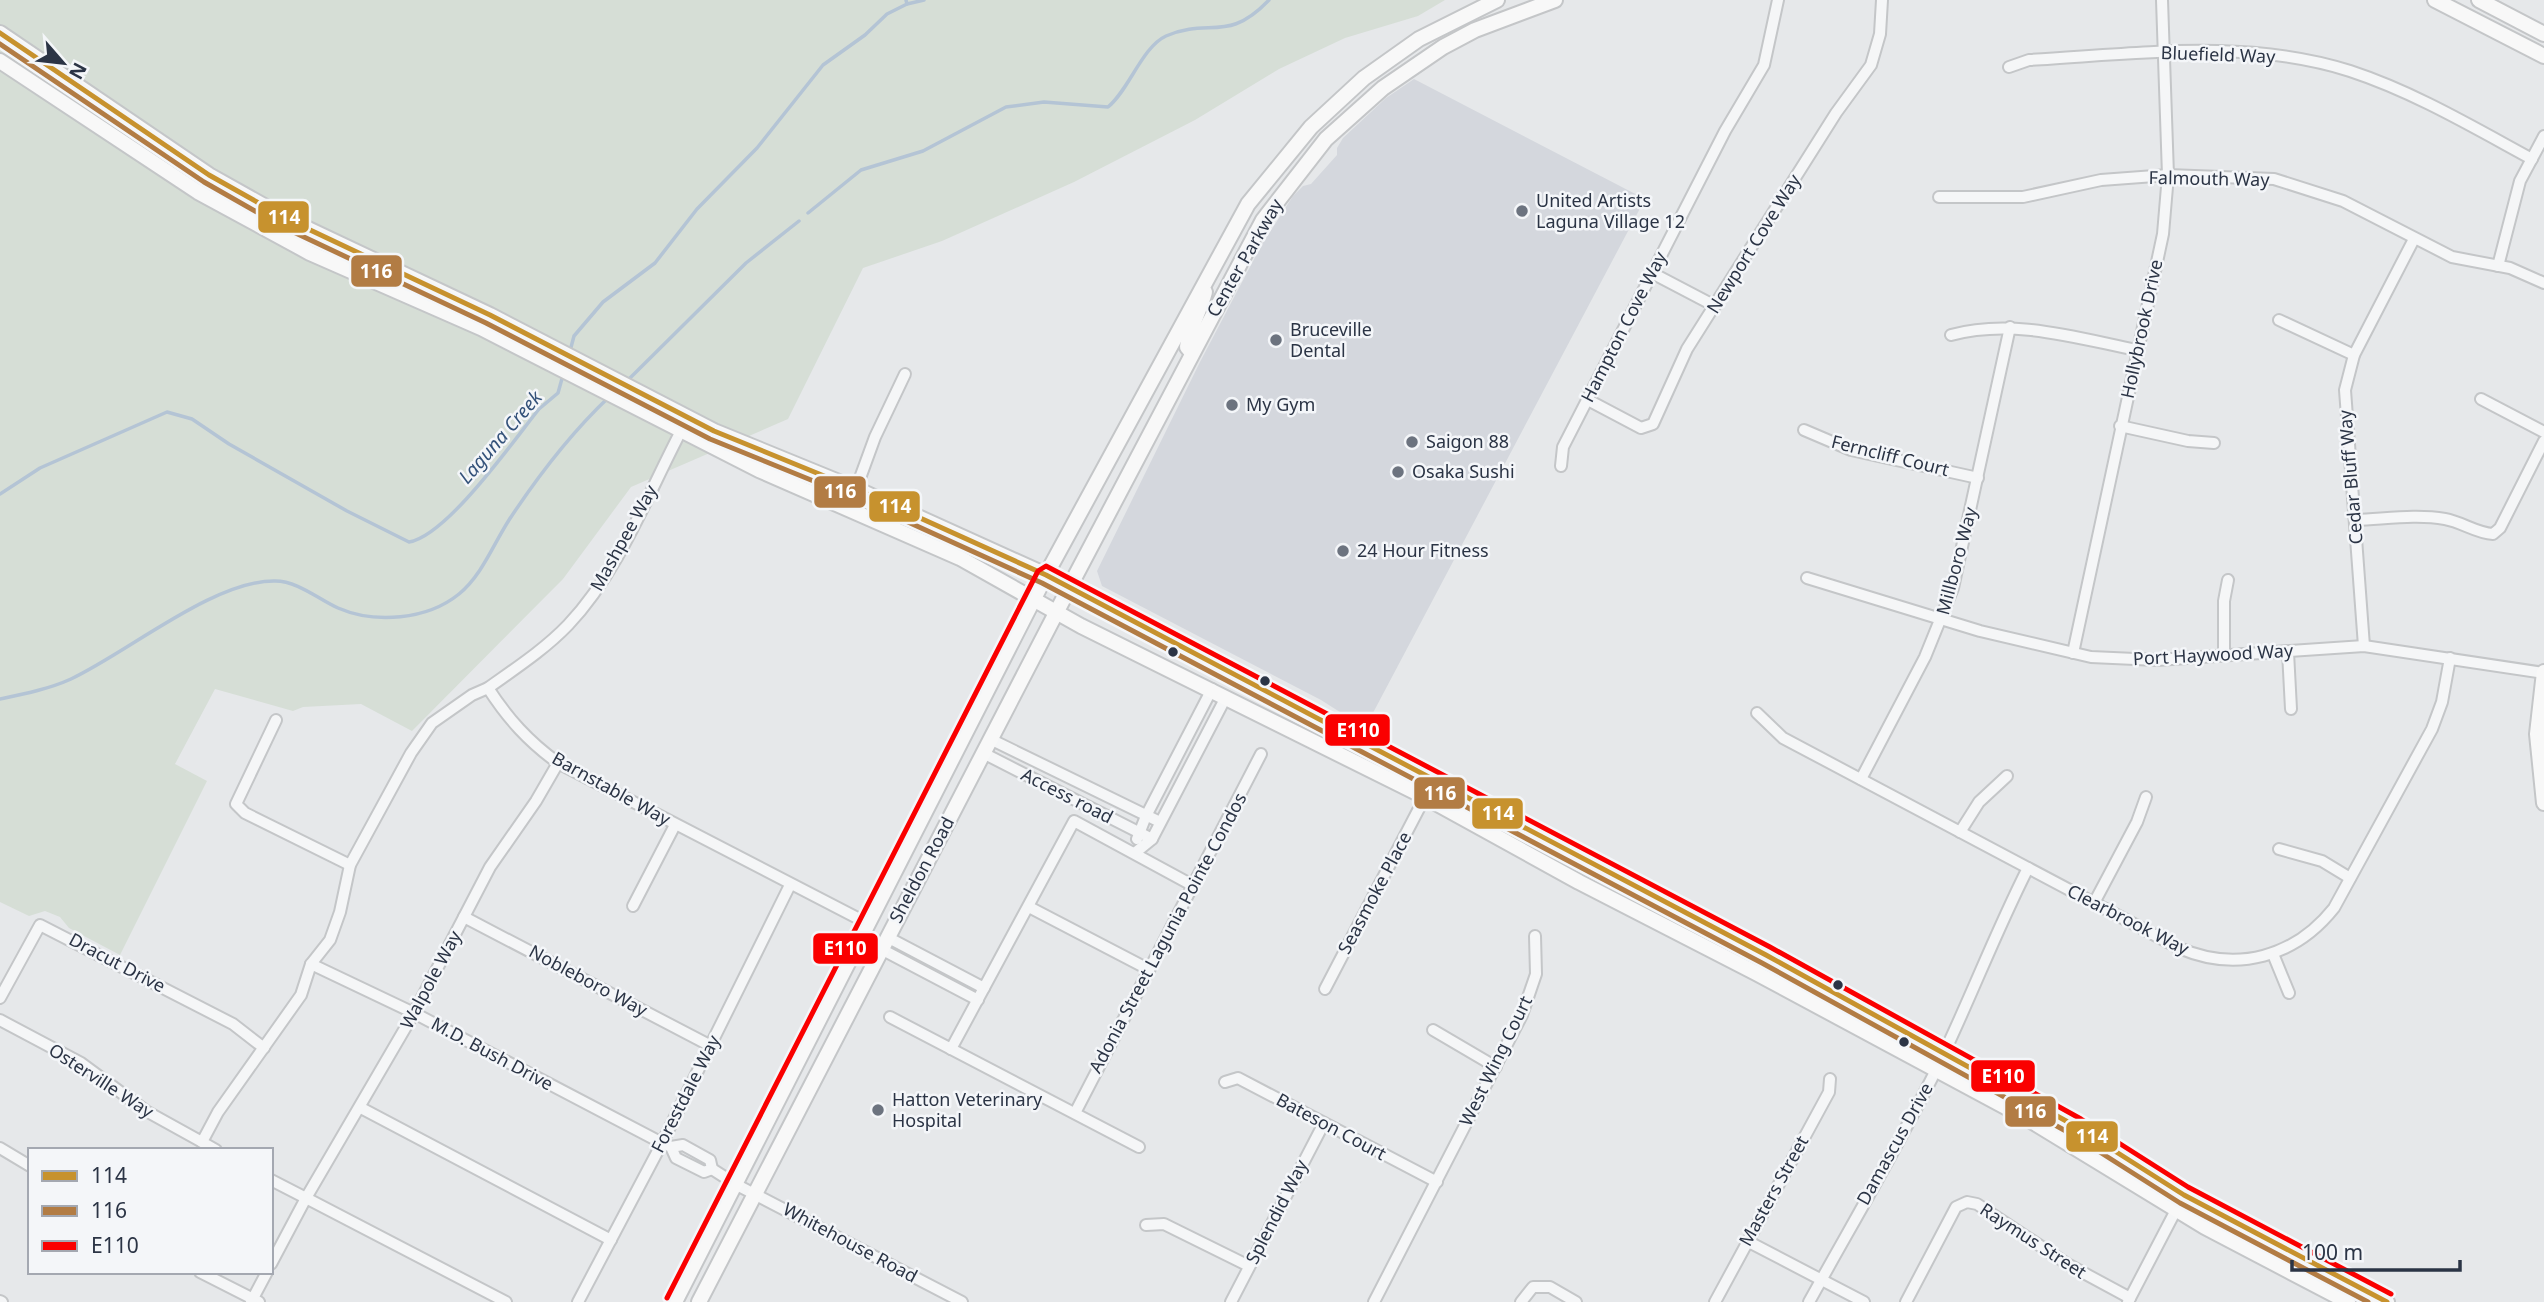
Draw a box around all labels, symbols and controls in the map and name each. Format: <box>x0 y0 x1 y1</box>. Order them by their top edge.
north arrow <box>28 28 98 98</box>
street label: Bluefield Way <box>2160 40 2277 68</box>
text: N <box>63 58 93 84</box>
street label: Falmouth Way <box>2148 165 2270 191</box>
street label: Newport Cove Way <box>1701 169 1806 318</box>
place label: United Artists Laguna Village 12 <box>1536 188 1685 233</box>
street label: Center Parkway <box>1201 193 1288 321</box>
line badge: 114 <box>257 200 310 234</box>
marker: United Artists Laguna Village 12 <box>1514 203 1530 219</box>
text: 114 <box>268 204 300 230</box>
street label: Hampton Cove Way <box>1575 246 1672 406</box>
line badge: 116 <box>350 254 403 288</box>
street label: Hollybrook Drive <box>2115 257 2167 400</box>
text: 116 <box>360 258 392 284</box>
place label: Bruceville Dental <box>1290 317 1372 362</box>
marker: Bruceville Dental <box>1268 332 1284 348</box>
water label: Laguna Creek <box>452 385 548 489</box>
place label: My Gym <box>1246 392 1315 416</box>
marker: My Gym <box>1224 397 1240 413</box>
street label: Cedar Bluff Way <box>2332 408 2368 545</box>
place label: Saigon 88 <box>1426 429 1509 453</box>
street label: Ferncliff Court <box>1829 429 1952 481</box>
marker: Saigon 88 <box>1404 434 1420 450</box>
place label: Osaka Sushi <box>1412 459 1515 483</box>
marker: Osaka Sushi <box>1390 464 1406 480</box>
line badge: 116 <box>813 475 867 509</box>
text: 116 <box>824 478 856 504</box>
street label: Mashpee Way <box>584 479 663 595</box>
line badge: 114 <box>868 490 921 523</box>
text: 114 <box>879 493 911 519</box>
street label: Millboro Way <box>1930 503 1982 617</box>
place label: 24 Hour Fitness <box>1357 538 1489 562</box>
marker: 24 Hour Fitness <box>1335 543 1351 559</box>
street label: Port Haywood Way <box>2132 638 2294 670</box>
unlabelled marker <box>1166 645 1180 659</box>
unlabelled marker <box>1258 674 1272 688</box>
line badge: E110 <box>1324 713 1391 747</box>
text: E110 <box>1336 717 1380 743</box>
street label: Barnstable Way <box>548 746 676 831</box>
street label: Access road <box>1017 762 1117 829</box>
line badge: 116 <box>1413 776 1466 810</box>
text: 116 <box>1424 780 1456 806</box>
street label: Adonia Street Lagunia Pointe Condos <box>1083 788 1251 1077</box>
line badge: 114 <box>1471 797 1524 830</box>
text: 114 <box>1482 800 1514 826</box>
street label: Sheldon Road <box>883 812 959 927</box>
street label: Seasmoke Place <box>1332 827 1416 958</box>
street label: Clearbrook Way <box>2063 878 2194 960</box>
street label: Walpole Way <box>394 925 466 1033</box>
street label: Dracut Drive <box>65 927 170 998</box>
line badge: E110 <box>812 932 879 965</box>
text: E110 <box>823 935 867 961</box>
street label: Nobleboro Way <box>525 939 653 1022</box>
unlabelled marker <box>1831 978 1845 992</box>
street label: West Wing Court <box>1453 991 1537 1130</box>
street label: M.D. Bush Drive <box>427 1011 558 1095</box>
street label: Forestdale Way <box>645 1030 725 1156</box>
unlabelled marker <box>1897 1035 1911 1049</box>
street label: Osterville Way <box>45 1037 159 1123</box>
line badge: E110 <box>1970 1059 2036 1093</box>
text: E110 <box>1981 1063 2025 1089</box>
street label: Damascus Drive <box>1851 1078 1938 1209</box>
place label: Hatton Veterinary Hospital <box>892 1087 1043 1132</box>
street label: Bateson Court <box>1272 1087 1391 1165</box>
line badge: 116 <box>2004 1095 2057 1128</box>
text: 116 <box>2014 1098 2046 1124</box>
marker: Hatton Veterinary Hospital <box>870 1102 886 1118</box>
line badge: 114 <box>2065 1120 2119 1153</box>
text: 114 <box>2076 1123 2108 1149</box>
street label: Masters Street <box>1733 1131 1814 1250</box>
legend <box>28 1148 273 1274</box>
street label: Splendid Way <box>1240 1155 1313 1268</box>
text: 114 <box>91 1161 127 1189</box>
text: 116 <box>91 1196 127 1224</box>
street label: Whitehouse Road <box>779 1197 922 1288</box>
street label: Raymus Street <box>1976 1197 2092 1284</box>
scale bar <box>2292 1228 2460 1272</box>
text: E110 <box>91 1231 139 1259</box>
text: 100 m <box>2302 1238 2363 1266</box>

